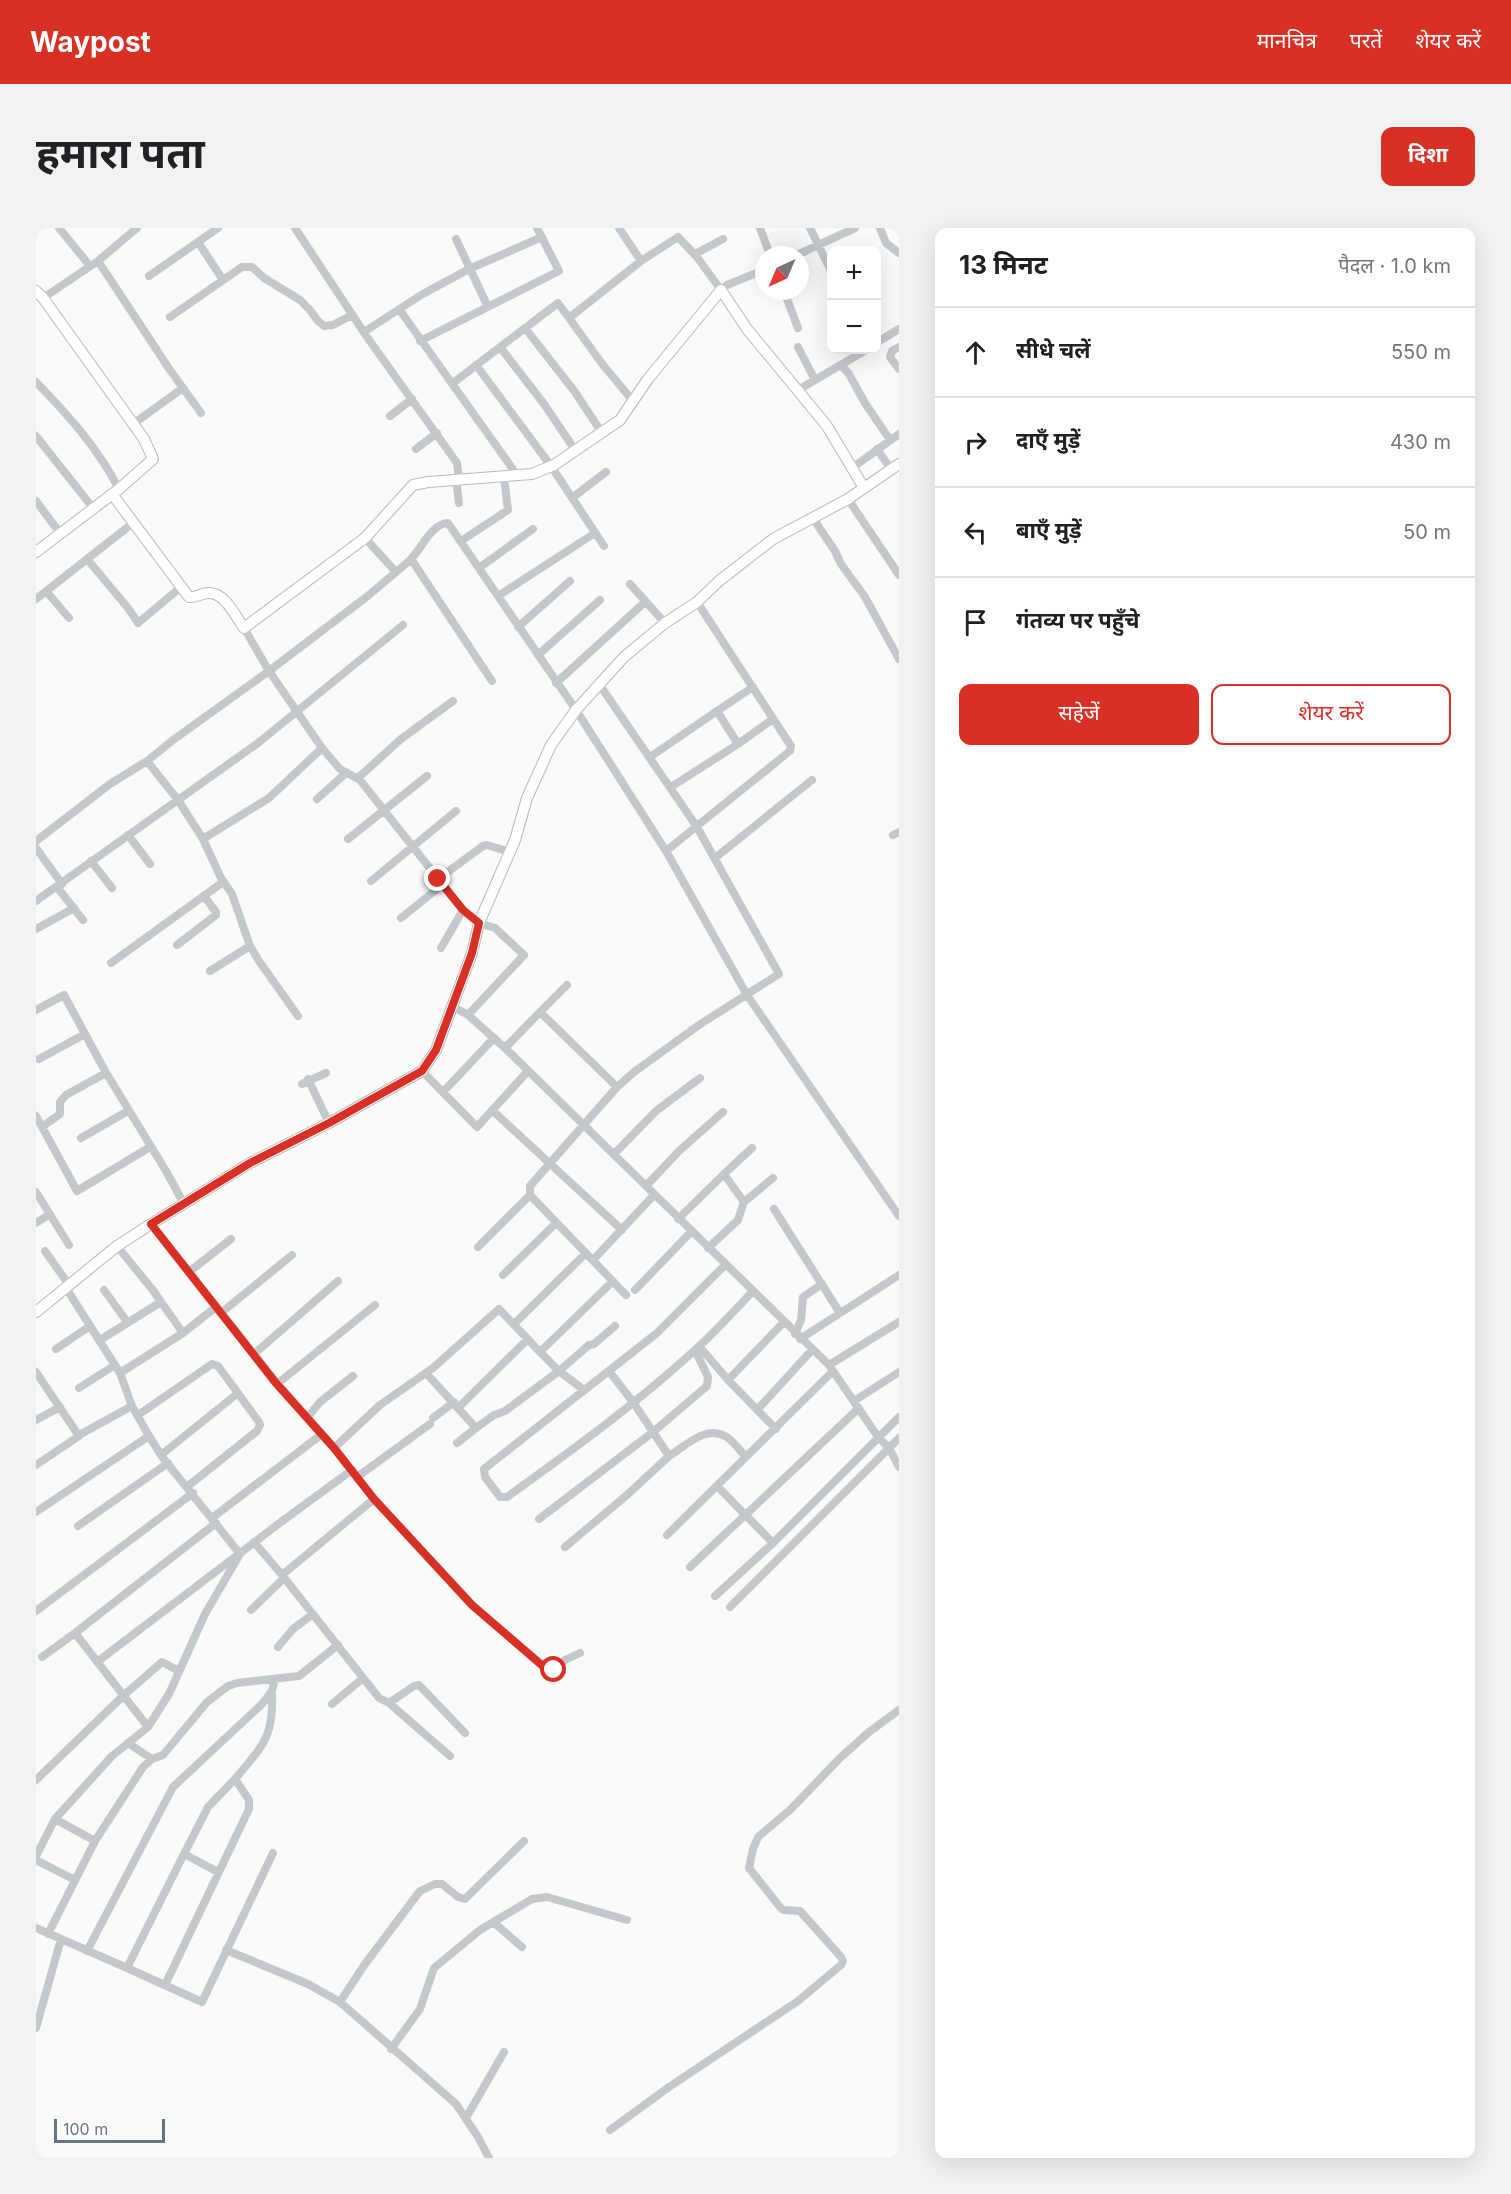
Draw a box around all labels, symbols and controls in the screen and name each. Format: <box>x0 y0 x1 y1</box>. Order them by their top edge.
text: Waypost <box>30 25 151 59</box>
text: मानचित्र <box>1257 28 1317 53</box>
text: परतें <box>1350 28 1382 53</box>
text: शेयर करें <box>1415 28 1481 53</box>
text: हमारा पता <box>36 127 205 178</box>
button: दिशा <box>1381 127 1475 186</box>
north arrow <box>755 246 809 300</box>
map controls <box>827 246 881 354</box>
button: + <box>827 246 881 300</box>
text: 13 मिनट <box>959 249 1048 280</box>
text: पैदल · 1.0 km <box>1338 254 1451 278</box>
button: − <box>827 300 881 354</box>
icon: ahead <box>959 336 992 369</box>
text: सीधे चलें <box>1016 337 1091 363</box>
text: 550 m <box>1391 340 1451 364</box>
icon: right <box>959 426 992 459</box>
text: दाएँ मुड़ें <box>1016 427 1080 453</box>
text: 430 m <box>1390 430 1451 454</box>
icon: left <box>959 516 992 549</box>
text: बाएँ मुड़ें <box>1016 517 1082 543</box>
text: 50 m <box>1403 520 1451 544</box>
icon: arrive <box>959 606 992 639</box>
text: गंतव्य पर पहुँचे <box>1016 607 1140 633</box>
button: सहेजें <box>959 684 1199 745</box>
button: शेयर करें <box>1211 684 1451 745</box>
route end <box>424 865 450 891</box>
route start <box>540 1656 566 1682</box>
scale bar <box>54 2116 165 2144</box>
text: 100 m <box>63 2119 108 2139</box>

